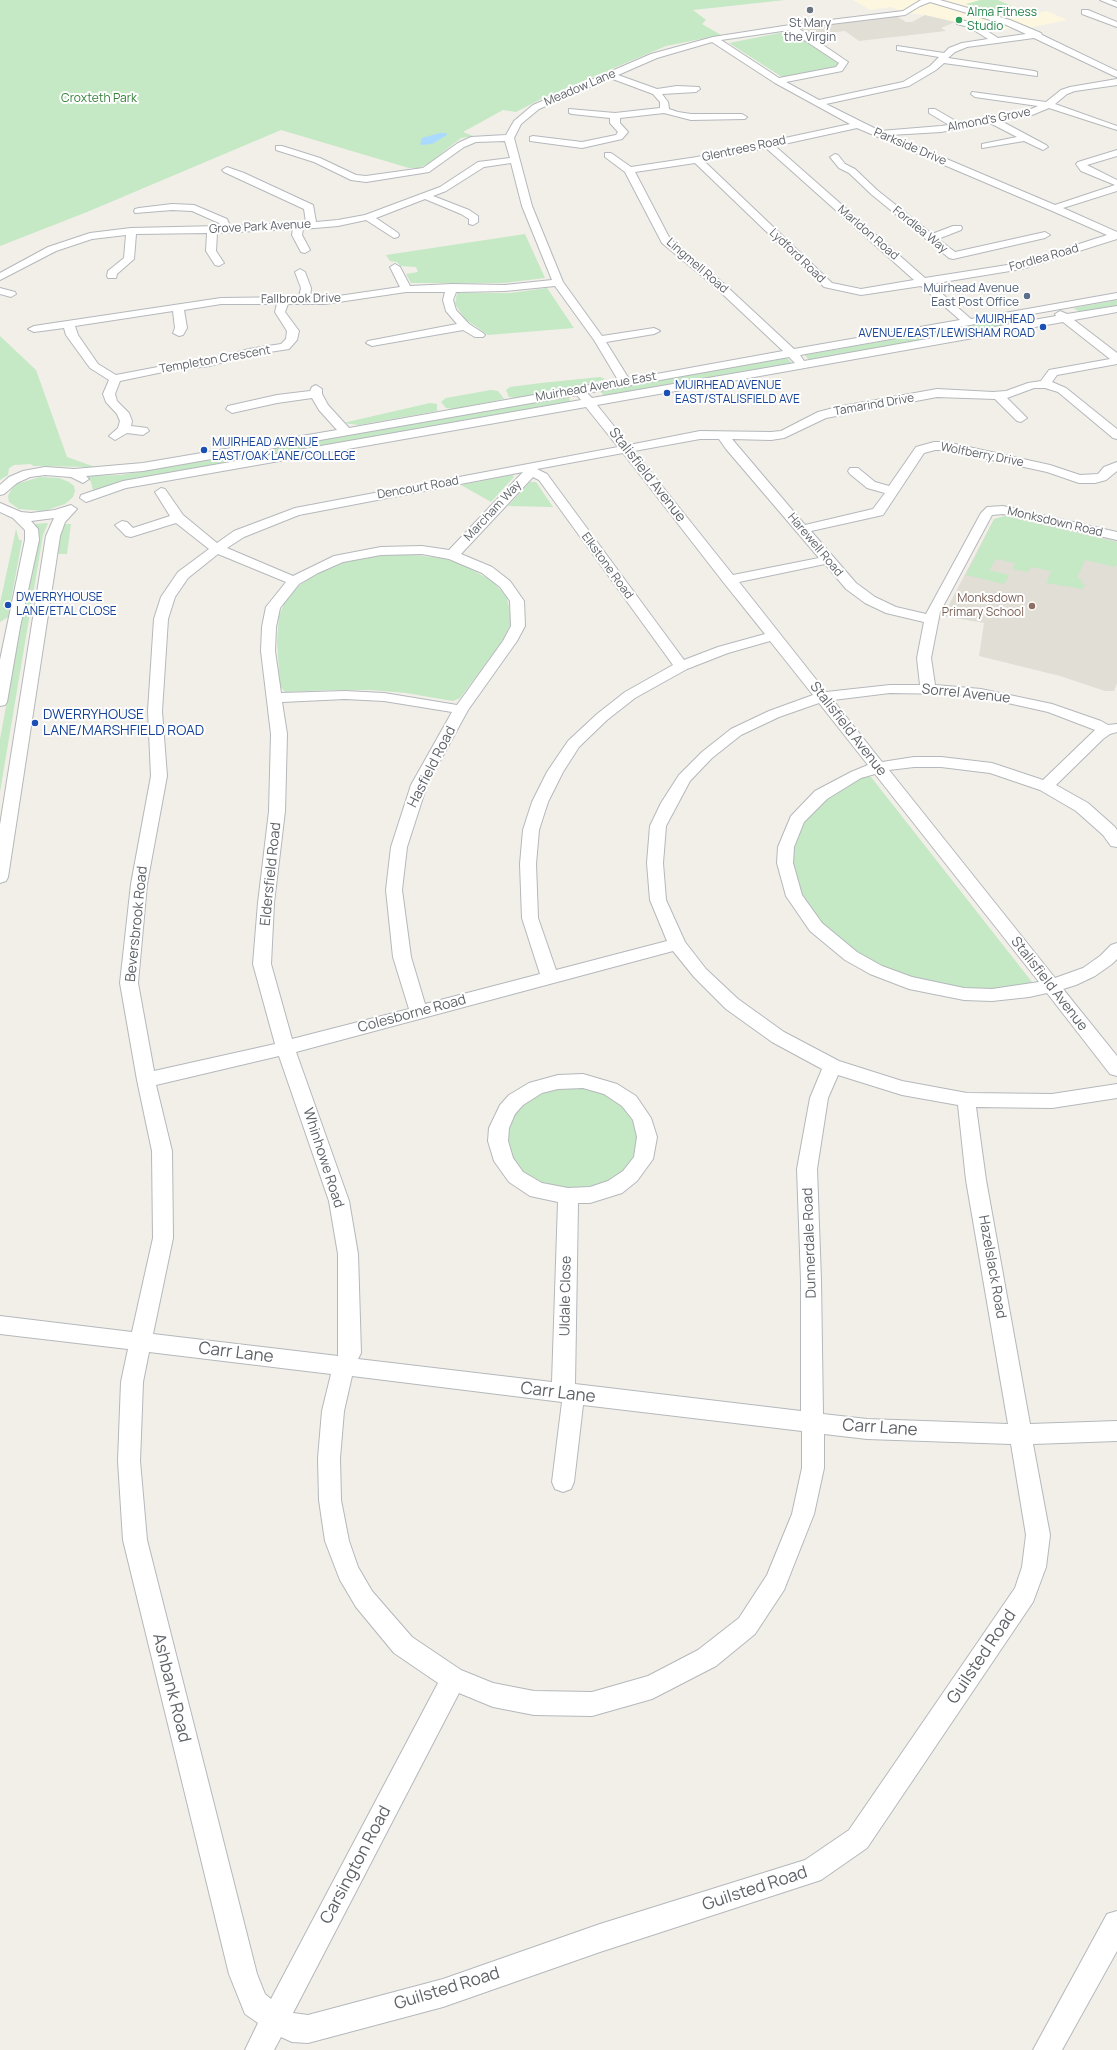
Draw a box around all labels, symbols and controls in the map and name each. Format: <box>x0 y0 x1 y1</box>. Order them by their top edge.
marker: St Mary the Virgin <box>805 5 815 15</box>
place label: Alma Fitness Studio <box>967 6 1037 34</box>
marker: Alma Fitness Studio <box>954 15 964 25</box>
place label: St Mary the Virgin <box>784 17 836 45</box>
street label: Meadow Lane <box>542 67 618 109</box>
park label: Croxteth Park <box>61 92 137 106</box>
street label: Almond's Grove <box>946 105 1032 135</box>
street label: Parkside Drive <box>872 125 948 169</box>
street label: Glentrees Road <box>701 133 787 165</box>
street label: Marldon Road <box>835 203 901 263</box>
street label: Fordlea Way <box>890 204 950 256</box>
street label: Grove Park Avenue <box>209 217 311 237</box>
street label: Lydford Road <box>766 226 828 286</box>
street label: Lingmell Road <box>663 235 731 297</box>
street label: Fordlea Road <box>1008 241 1080 275</box>
place label: Muirhead Avenue East Post Office <box>923 282 1019 310</box>
street label: Fallbrook Drive <box>261 291 341 307</box>
marker: Muirhead Avenue East Post Office <box>1022 291 1032 301</box>
place label: MUIRHEAD AVENUE/EAST/LEWISHAM ROAD <box>858 313 1035 341</box>
marker: MUIRHEAD AVENUE/EAST/LEWISHAM ROAD <box>1038 322 1048 332</box>
street label: Templeton Crescent <box>158 343 272 377</box>
street label: Muirhead Avenue East <box>534 369 658 405</box>
place label: MUIRHEAD AVENUE EAST/STALISFIELD AVE <box>675 379 800 407</box>
marker: MUIRHEAD AVENUE EAST/STALISFIELD AVE <box>662 388 672 398</box>
street label: Tamarind Drive <box>833 391 915 419</box>
street label: Stalisfield Avenue <box>605 425 689 525</box>
place label: MUIRHEAD AVENUE EAST/OAK LANE/COLLEGE <box>212 436 356 464</box>
street label: Wolfberry Drive <box>939 440 1025 470</box>
marker: MUIRHEAD AVENUE EAST/OAK LANE/COLLEGE <box>199 445 209 455</box>
street label: Dencourt Road <box>376 474 460 502</box>
street label: Marcham Way <box>461 478 525 544</box>
street label: Monksdown Road <box>1006 504 1104 540</box>
street label: Harewell Road <box>784 510 846 580</box>
street label: Elkstone Road <box>578 530 636 602</box>
place label: DWERRYHOUSE LANE/ETAL CLOSE <box>16 591 117 619</box>
place label: Monksdown Primary School <box>942 592 1024 620</box>
marker: DWERRYHOUSE LANE/ETAL CLOSE <box>3 600 13 610</box>
marker: Monksdown Primary School <box>1027 601 1037 611</box>
street label: Stalisfield Avenue <box>806 679 890 779</box>
street label: Sorrel Avenue <box>921 681 1011 707</box>
place label: DWERRYHOUSE LANE/MARSHFIELD ROAD <box>43 707 204 740</box>
marker: DWERRYHOUSE LANE/MARSHFIELD ROAD <box>30 718 40 728</box>
street label: Hasfield Road <box>404 724 460 810</box>
street label: Eldersfield Road <box>257 821 285 927</box>
street label: Beversbrook Road <box>123 865 151 983</box>
street label: Stalisfield Avenue <box>1007 934 1091 1034</box>
street label: Colesborne Road <box>356 992 468 1036</box>
street label: Whinhowe Road <box>299 1106 347 1210</box>
street label: Dunnerdale Road <box>800 1187 820 1299</box>
street label: Hazelslack Road <box>975 1214 1009 1320</box>
street label: Uldale Close <box>557 1256 575 1336</box>
street label: Carr Lane <box>197 1338 275 1368</box>
street label: Carr Lane <box>519 1378 597 1408</box>
street label: Carr Lane <box>842 1415 918 1441</box>
street label: Guilsted Road <box>943 1606 1021 1708</box>
street label: Ashbank Road <box>148 1631 194 1745</box>
street label: Carsington Road <box>316 1802 396 1928</box>
street label: Guilsted Road <box>700 1862 810 1916</box>
street label: Guilsted Road <box>392 1963 502 2015</box>

